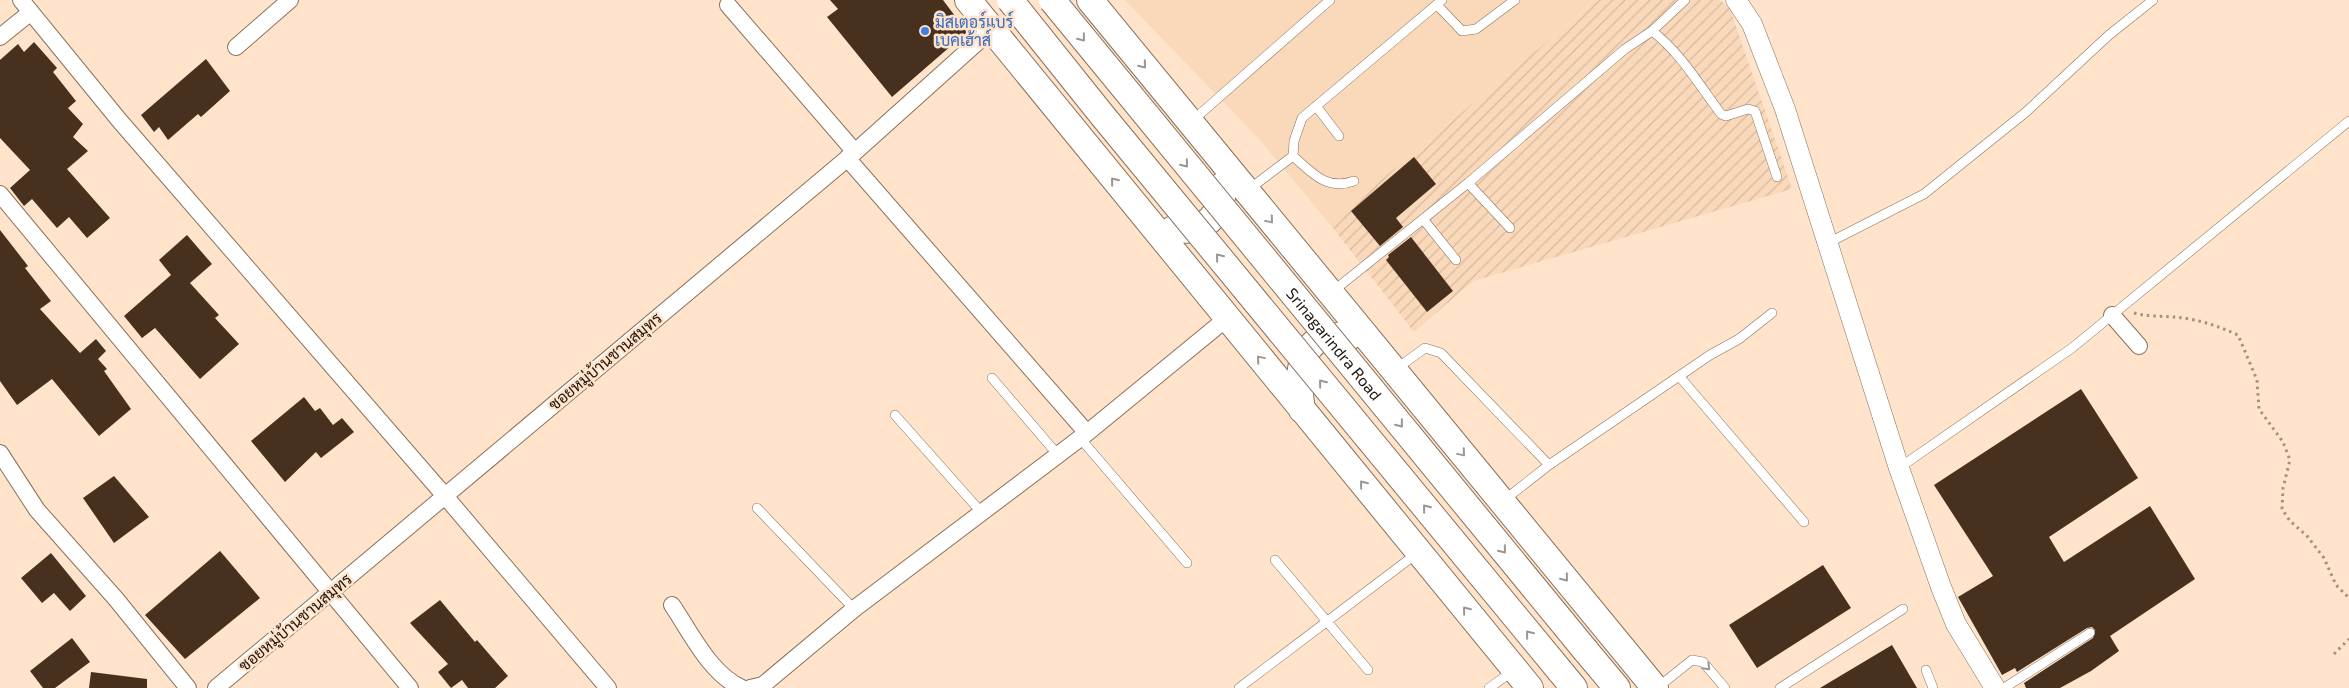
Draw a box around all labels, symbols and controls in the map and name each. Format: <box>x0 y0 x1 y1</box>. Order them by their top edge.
place label: มิสเตอร์แบร์ เบคเฮ้าส์ <box>935 10 1013 49</box>
marker: มิสเตอร์แบร์ เบคเฮ้าส์ <box>919 25 931 37</box>
one-way arrow <box>1077 32 1085 41</box>
one-way arrow <box>1137 59 1145 68</box>
one-way arrow <box>1179 158 1187 167</box>
one-way arrow <box>1110 177 1119 186</box>
one-way arrow <box>1264 215 1273 224</box>
one-way arrow <box>1216 254 1225 263</box>
street label: Srinagarindra Road <box>1283 284 1386 404</box>
street label: ซอยหมู่บ้านชานสมุทร <box>544 308 667 416</box>
one-way arrow <box>1257 356 1265 365</box>
one-way arrow <box>1320 380 1328 389</box>
one-way arrow <box>1394 419 1403 428</box>
one-way arrow <box>1456 447 1464 456</box>
one-way arrow <box>1360 481 1368 490</box>
one-way arrow <box>1422 505 1431 514</box>
one-way arrow <box>1497 544 1505 553</box>
street label: ซอยหมู่บ้านชานสมุทร <box>234 569 357 677</box>
one-way arrow <box>1560 573 1569 582</box>
one-way arrow <box>1463 606 1472 615</box>
one-way arrow <box>1526 630 1535 639</box>
one-way arrow <box>1701 661 1710 670</box>

